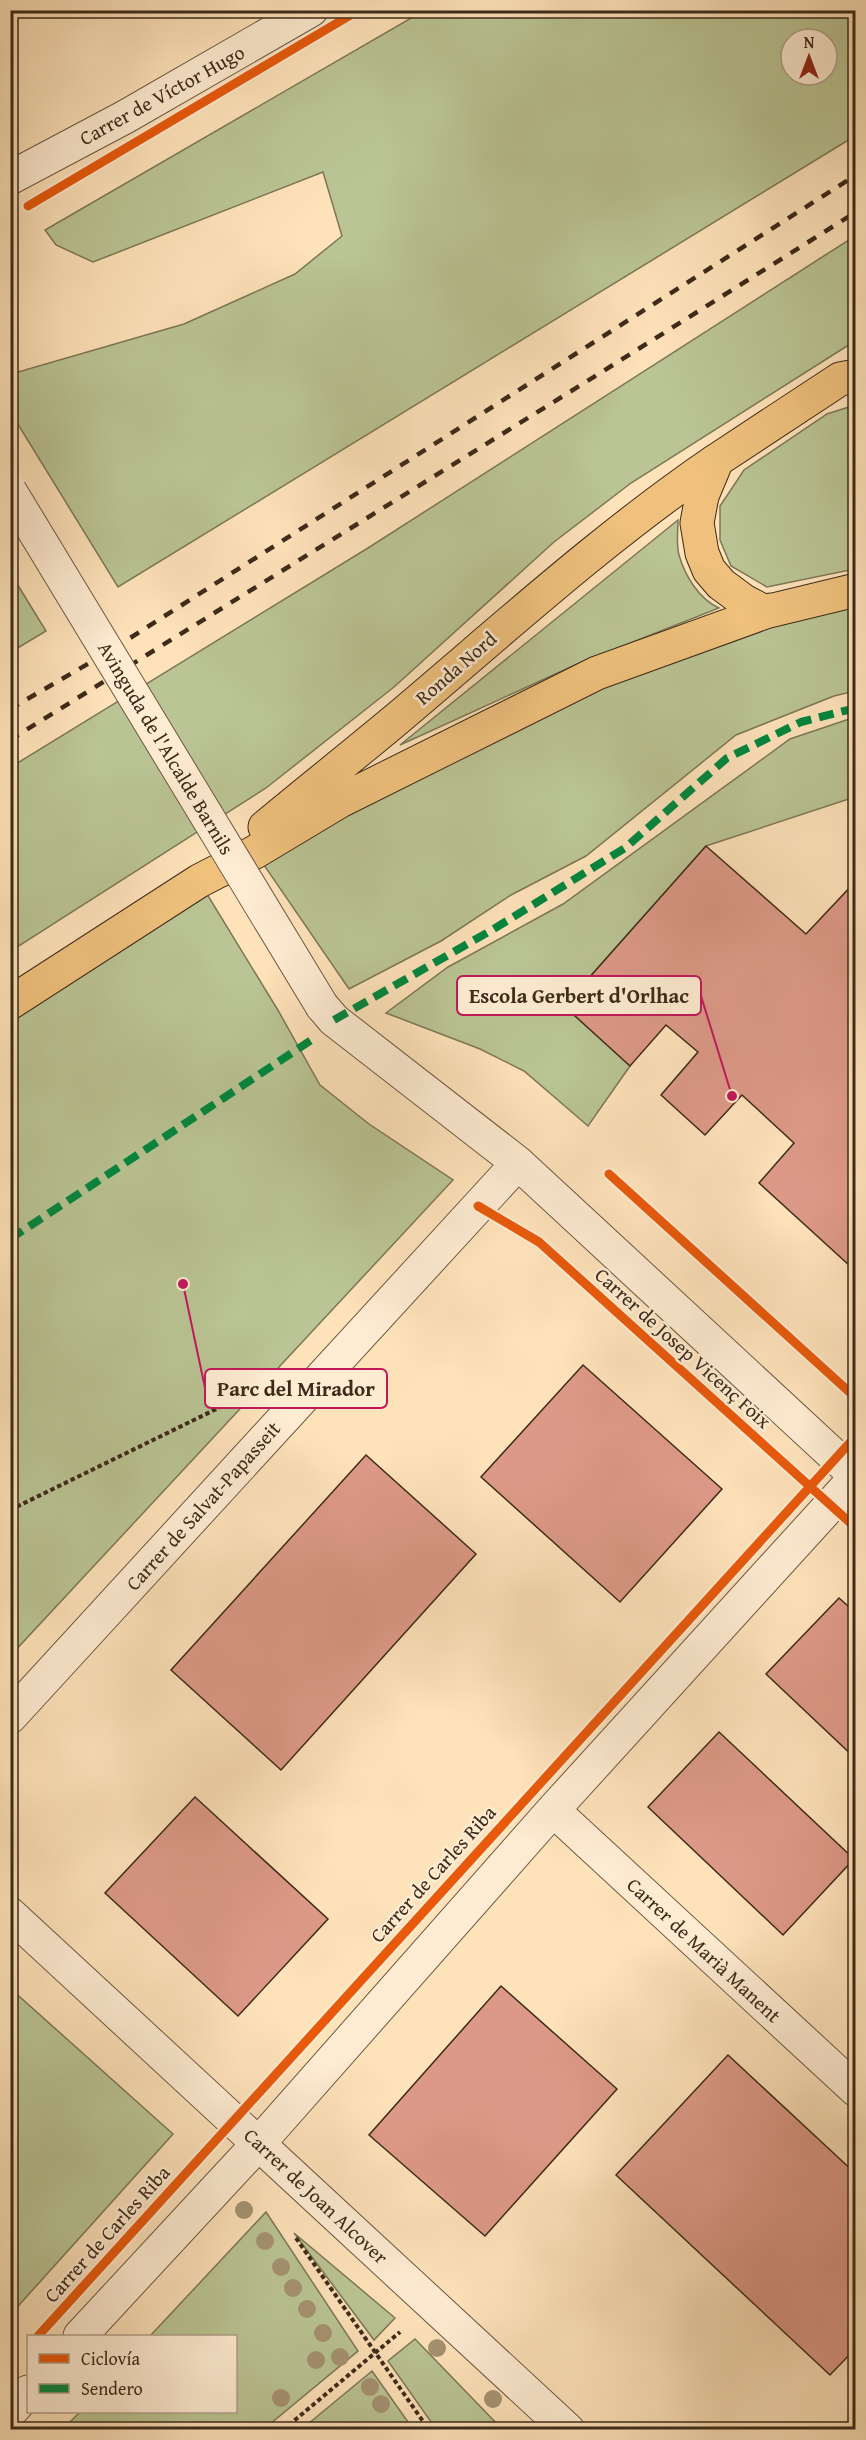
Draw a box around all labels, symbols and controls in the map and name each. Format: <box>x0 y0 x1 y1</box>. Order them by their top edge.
north arrow <box>779 27 839 87</box>
text: N <box>804 30 815 54</box>
street label: Carrer de Víctor Hugo <box>74 37 250 152</box>
street label: Ronda Nord <box>409 624 503 711</box>
street label: Avinguda de l'Alcalde Barnils <box>91 636 242 860</box>
callout: Escola Gerbert d'Orlhac <box>457 976 701 1015</box>
text: Escola Gerbert d'Orlhac <box>469 980 689 1011</box>
street label: Carrer de Josep Vicenç Foix <box>589 1260 779 1435</box>
callout: Parc del Mirador <box>205 1369 387 1408</box>
text: Parc del Mirador <box>217 1373 375 1404</box>
street label: Carrer de Salvat-Papasseit <box>119 1415 287 1597</box>
street label: Carrer de Carles Riba <box>363 1798 503 1949</box>
street label: Carrer de Marià Manent <box>621 1870 788 2029</box>
street label: Carrer de Joan Alcover <box>238 2121 395 2270</box>
street label: Carrer de Carles Riba <box>37 2158 177 2309</box>
legend <box>27 2335 237 2413</box>
text: Ciclovía <box>81 2345 140 2372</box>
text: Sendero <box>81 2375 143 2402</box>

